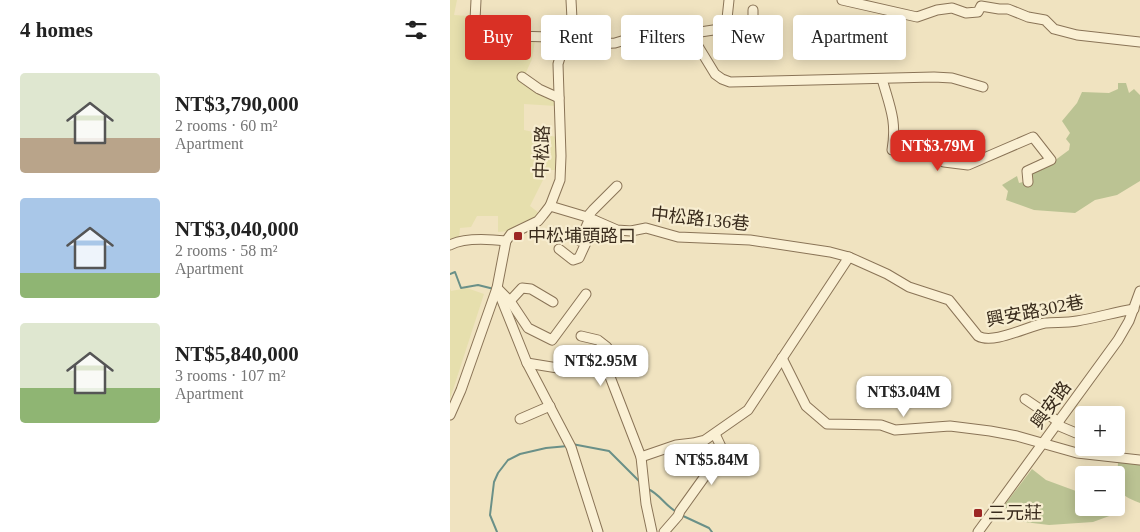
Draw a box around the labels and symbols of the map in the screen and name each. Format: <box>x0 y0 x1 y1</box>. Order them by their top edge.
street label: 中松路 <box>531 125 553 179</box>
pin: NT$3.79M <box>886 130 990 172</box>
street label: 中松路136巷 <box>650 204 750 234</box>
place label: 中松埔頭路口 <box>528 226 636 246</box>
marker: 中松埔頭路口 <box>512 230 524 242</box>
street label: 興安路302巷 <box>985 292 1085 330</box>
pin: NT$2.95M <box>549 344 653 387</box>
pin: NT$3.04M <box>852 376 956 418</box>
street label: 興安路 <box>1027 377 1075 433</box>
pin: NT$5.84M <box>660 444 764 486</box>
place label: 三元莊 <box>988 503 1042 523</box>
marker: 三元莊 <box>972 507 984 519</box>

